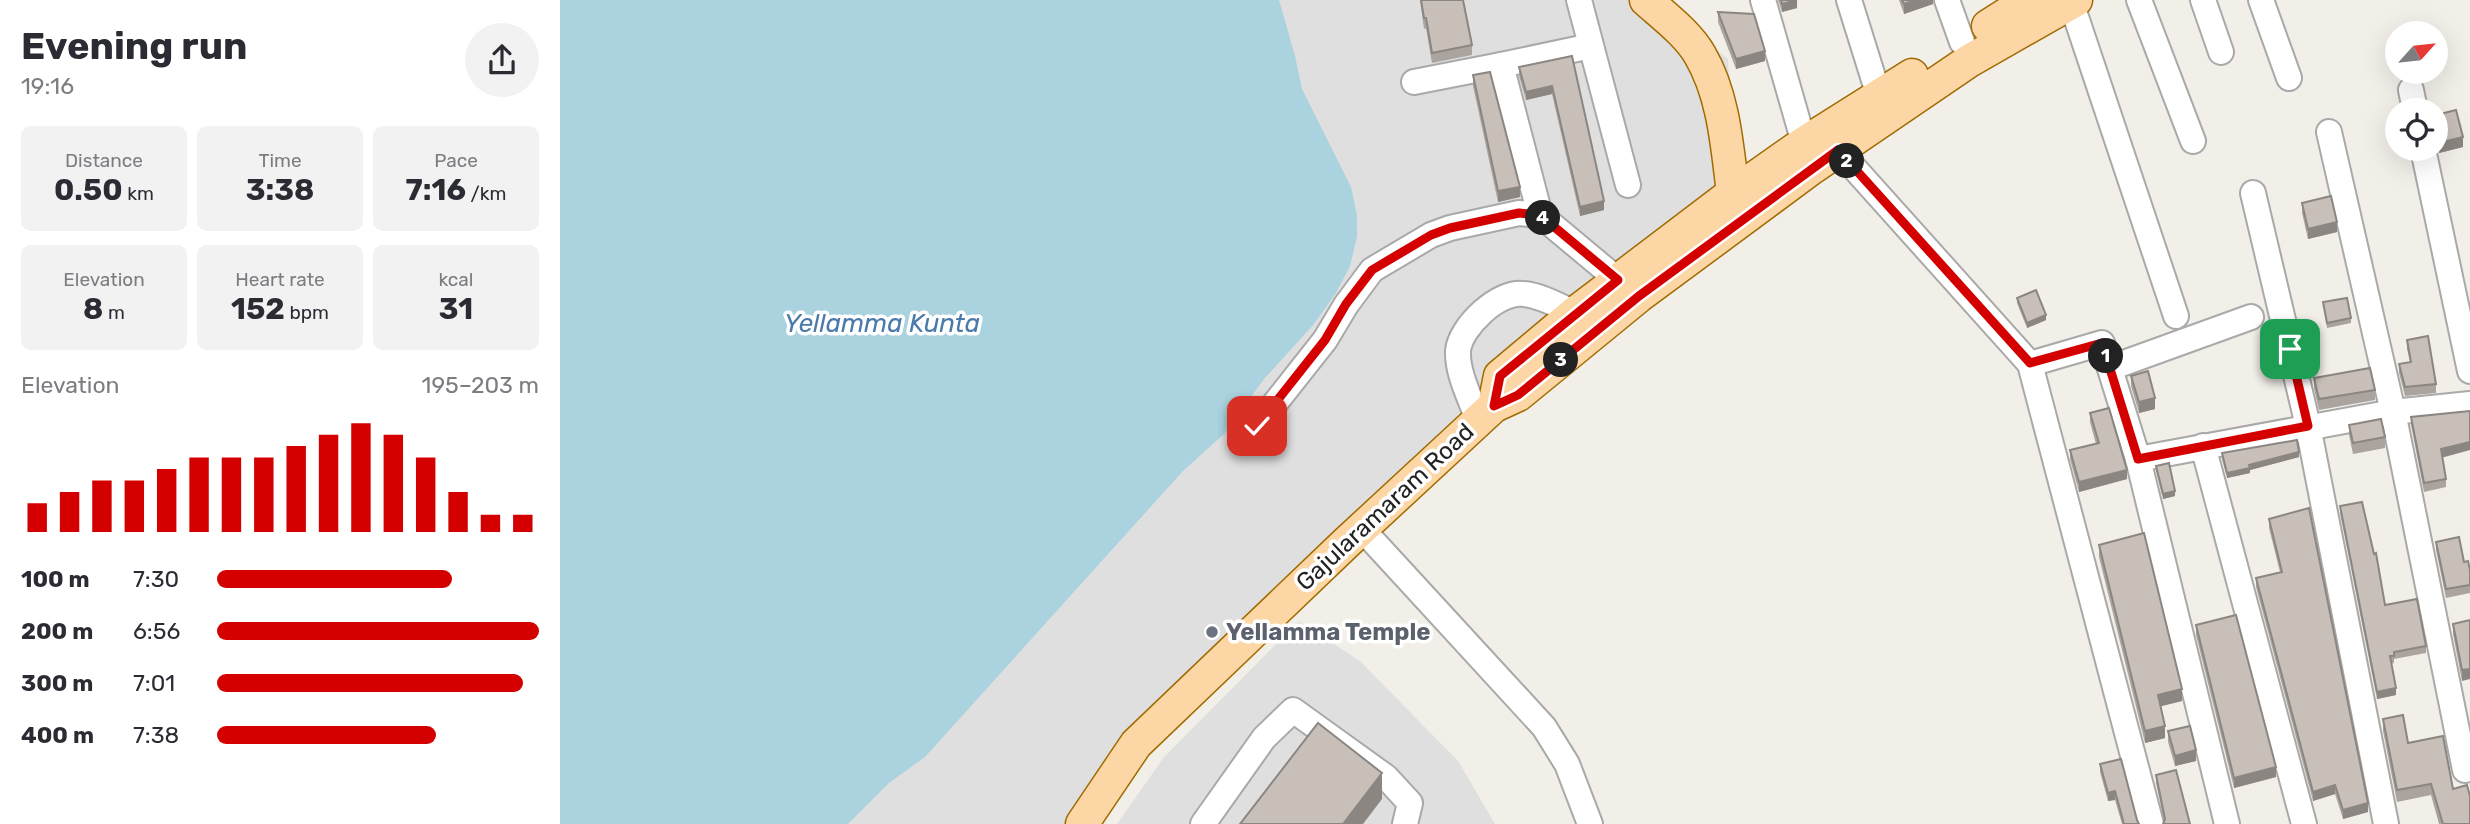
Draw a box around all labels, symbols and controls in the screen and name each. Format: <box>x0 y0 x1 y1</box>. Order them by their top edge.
north arrow <box>2385 21 2448 84</box>
map controls <box>2385 21 2448 161</box>
text: Evening run <box>21 23 247 69</box>
button: share <box>465 23 539 97</box>
text: 19:16 <box>21 72 74 100</box>
button: locate <box>2385 98 2448 161</box>
pin: 2 <box>1830 144 1864 178</box>
text: Distance <box>65 149 143 172</box>
text: Time <box>258 149 302 172</box>
text: Pace <box>434 149 478 172</box>
text: 2 <box>1840 149 1853 172</box>
text: 0.50 <box>54 172 123 208</box>
text: 3:38 <box>246 172 314 208</box>
text: 7:16 <box>406 172 466 208</box>
text: km <box>123 182 154 205</box>
text: /km <box>466 182 506 205</box>
pin: 4 <box>1525 200 1560 235</box>
text: 4 <box>1536 206 1549 229</box>
text: Elevation <box>63 268 145 291</box>
text: Heart rate <box>235 268 325 291</box>
text: kcal <box>439 268 473 291</box>
text: 8 <box>83 291 103 327</box>
text: 152 <box>231 291 285 327</box>
text: 31 <box>439 291 473 327</box>
text: m <box>103 301 125 324</box>
text: bpm <box>285 301 329 324</box>
water label: Yellamma Kunta <box>784 308 980 339</box>
pin <box>2260 319 2320 379</box>
icon: arrive <box>2271 330 2309 368</box>
pin: 1 <box>2088 338 2124 374</box>
pin: 3 <box>1544 342 1578 378</box>
text: 1 <box>2101 344 2110 367</box>
text: 3 <box>1554 348 1567 371</box>
text: Elevation <box>21 371 120 399</box>
text: 195–203 m <box>422 371 539 399</box>
pin <box>1227 396 1287 456</box>
icon: check <box>1238 407 1276 445</box>
street label: Gajularamaram Road <box>1290 417 1480 597</box>
text: 100 m <box>21 565 90 593</box>
text: 7:30 <box>133 565 179 593</box>
text: 200 m <box>21 617 93 645</box>
text: 6:56 <box>133 617 180 645</box>
place label: Yellamma Temple <box>1226 618 1431 646</box>
marker: Yellamma Temple <box>1204 624 1220 640</box>
text: 300 m <box>21 669 93 697</box>
text: 7:01 <box>133 669 175 697</box>
text: 400 m <box>21 721 94 749</box>
text: 7:38 <box>133 721 179 749</box>

